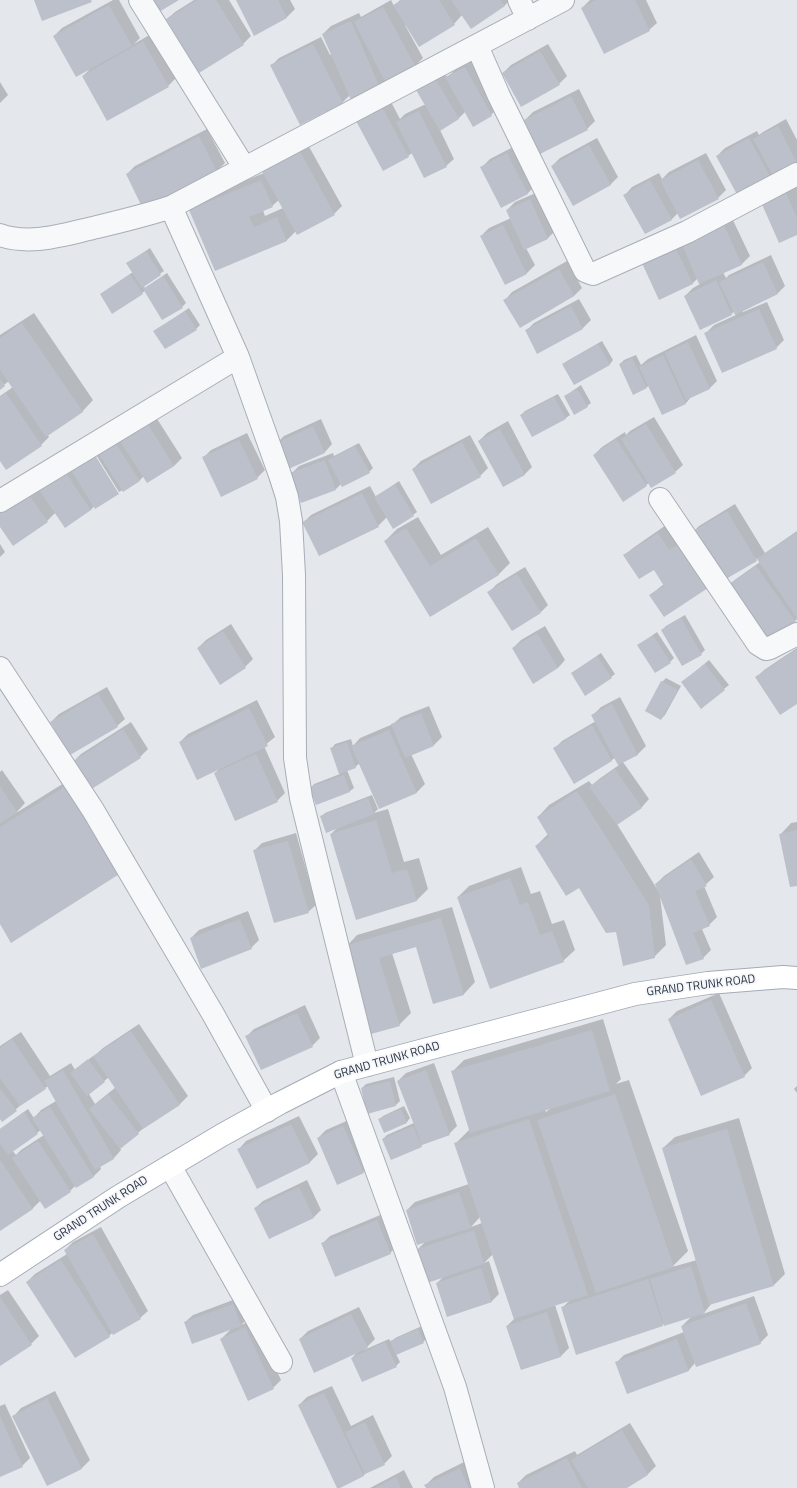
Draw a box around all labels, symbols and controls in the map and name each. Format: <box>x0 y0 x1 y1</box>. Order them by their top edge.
street label: GRAND TRUNK ROAD <box>646 972 756 1000</box>
street label: GRAND TRUNK ROAD <box>332 1039 442 1083</box>
street label: GRAND TRUNK ROAD <box>51 1173 151 1245</box>

